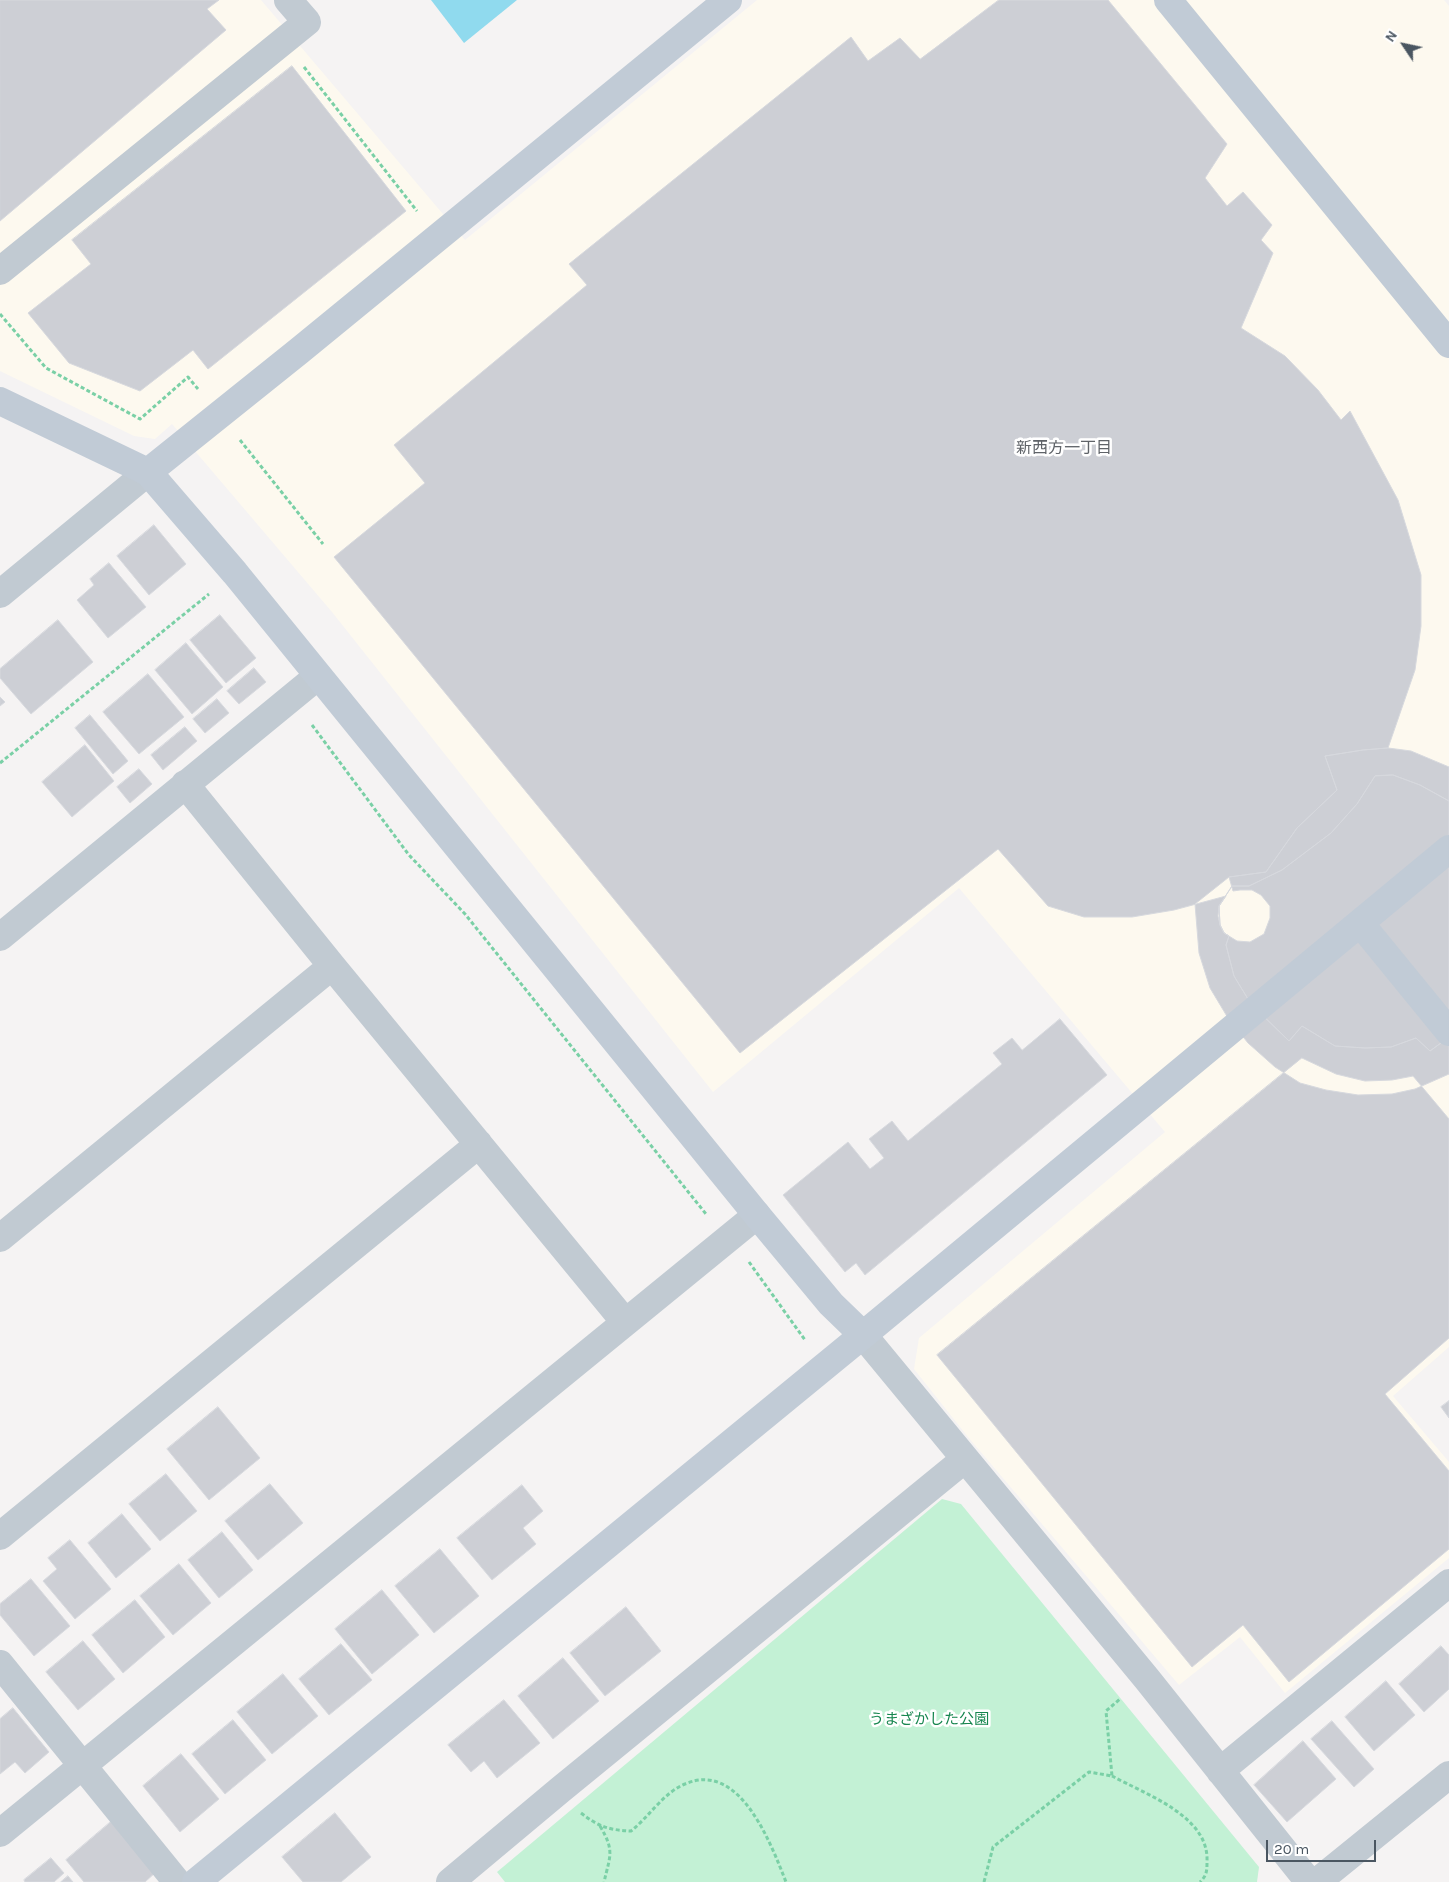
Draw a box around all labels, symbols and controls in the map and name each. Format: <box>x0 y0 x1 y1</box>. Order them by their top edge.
north arrow <box>1379 20 1429 70</box>
text: N <box>1381 27 1401 45</box>
district label: 新西方一丁目 <box>1016 438 1112 458</box>
park label: うまざかした公園 <box>869 1711 989 1729</box>
scale bar <box>1269 1830 1379 1862</box>
text: 20 m <box>1274 1840 1309 1858</box>

